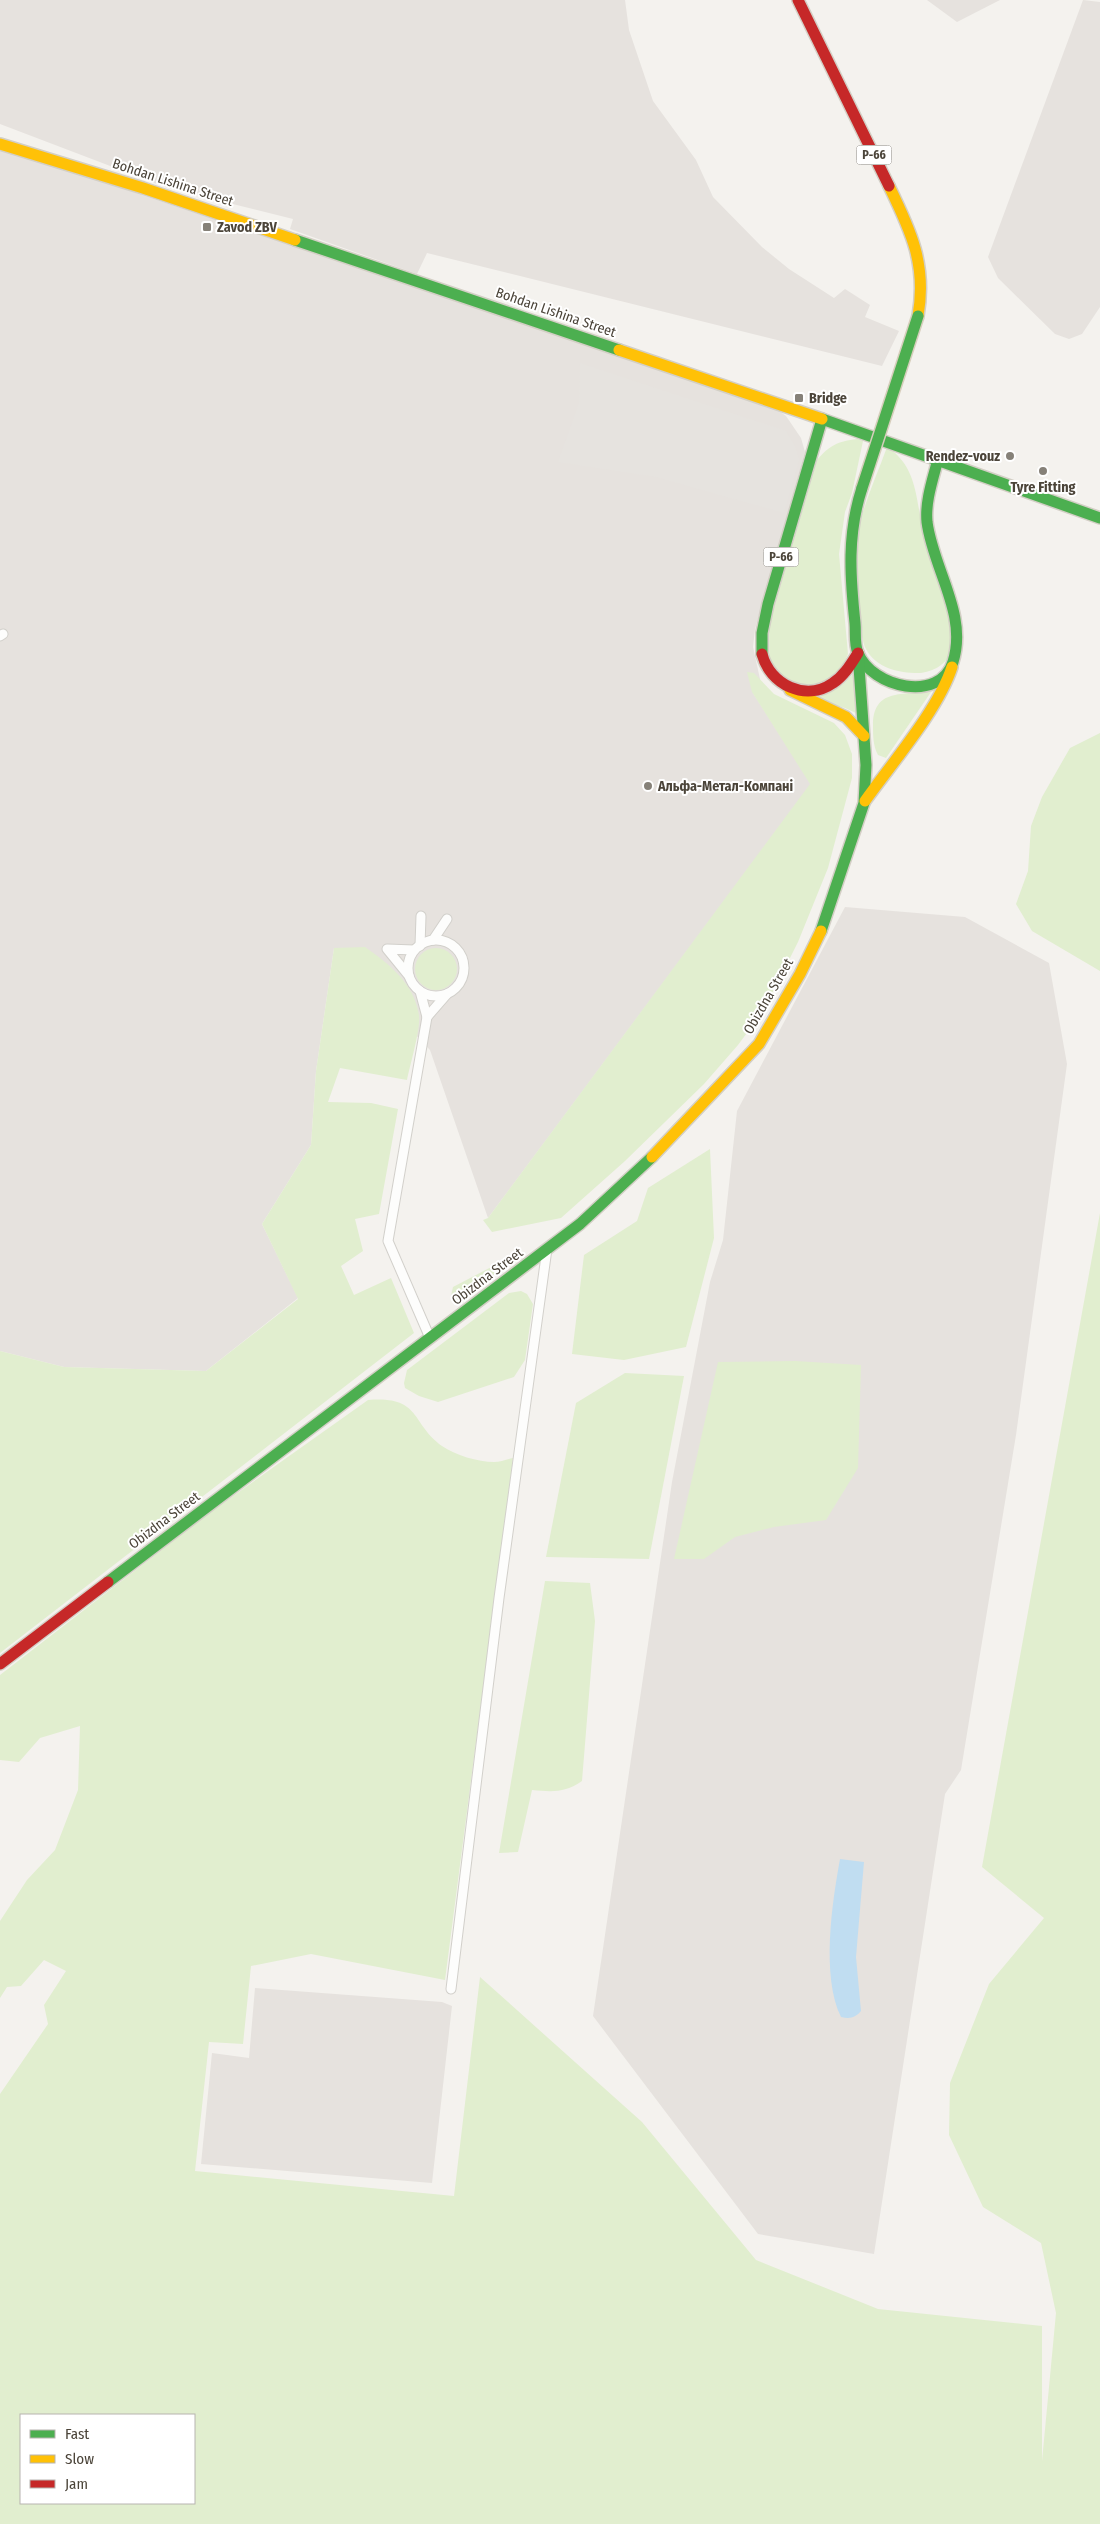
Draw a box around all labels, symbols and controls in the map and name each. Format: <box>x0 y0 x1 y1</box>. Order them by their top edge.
road number: Р-66 <box>856 146 892 164</box>
street label: Bohdan Lishina Street <box>110 155 236 210</box>
place label: Zavod ZBV <box>217 219 277 236</box>
marker: Zavod ZBV <box>201 221 213 233</box>
street label: Bohdan Lishina Street <box>494 284 619 341</box>
place label: Bridge <box>809 390 847 407</box>
marker: Bridge <box>793 392 805 404</box>
place label: Rendez-vouz <box>926 448 1000 465</box>
marker: Rendez-vouz <box>1004 450 1016 462</box>
marker: Tyre Fitting <box>1037 465 1049 477</box>
place label: Tyre Fitting <box>1011 479 1076 496</box>
road number: Р-66 <box>764 548 798 566</box>
place label: Альфа-Метал-Компані <box>657 778 794 795</box>
marker: Альфа-Метал-Компані <box>642 780 654 792</box>
street label: Obizdna Street <box>740 955 797 1037</box>
street label: Obizdna Street <box>448 1244 527 1309</box>
street label: Obizdna Street <box>125 1488 204 1553</box>
legend <box>20 2414 195 2504</box>
text: Fast <box>65 2425 89 2443</box>
text: Slow <box>65 2450 94 2468</box>
text: Jam <box>65 2475 88 2493</box>

